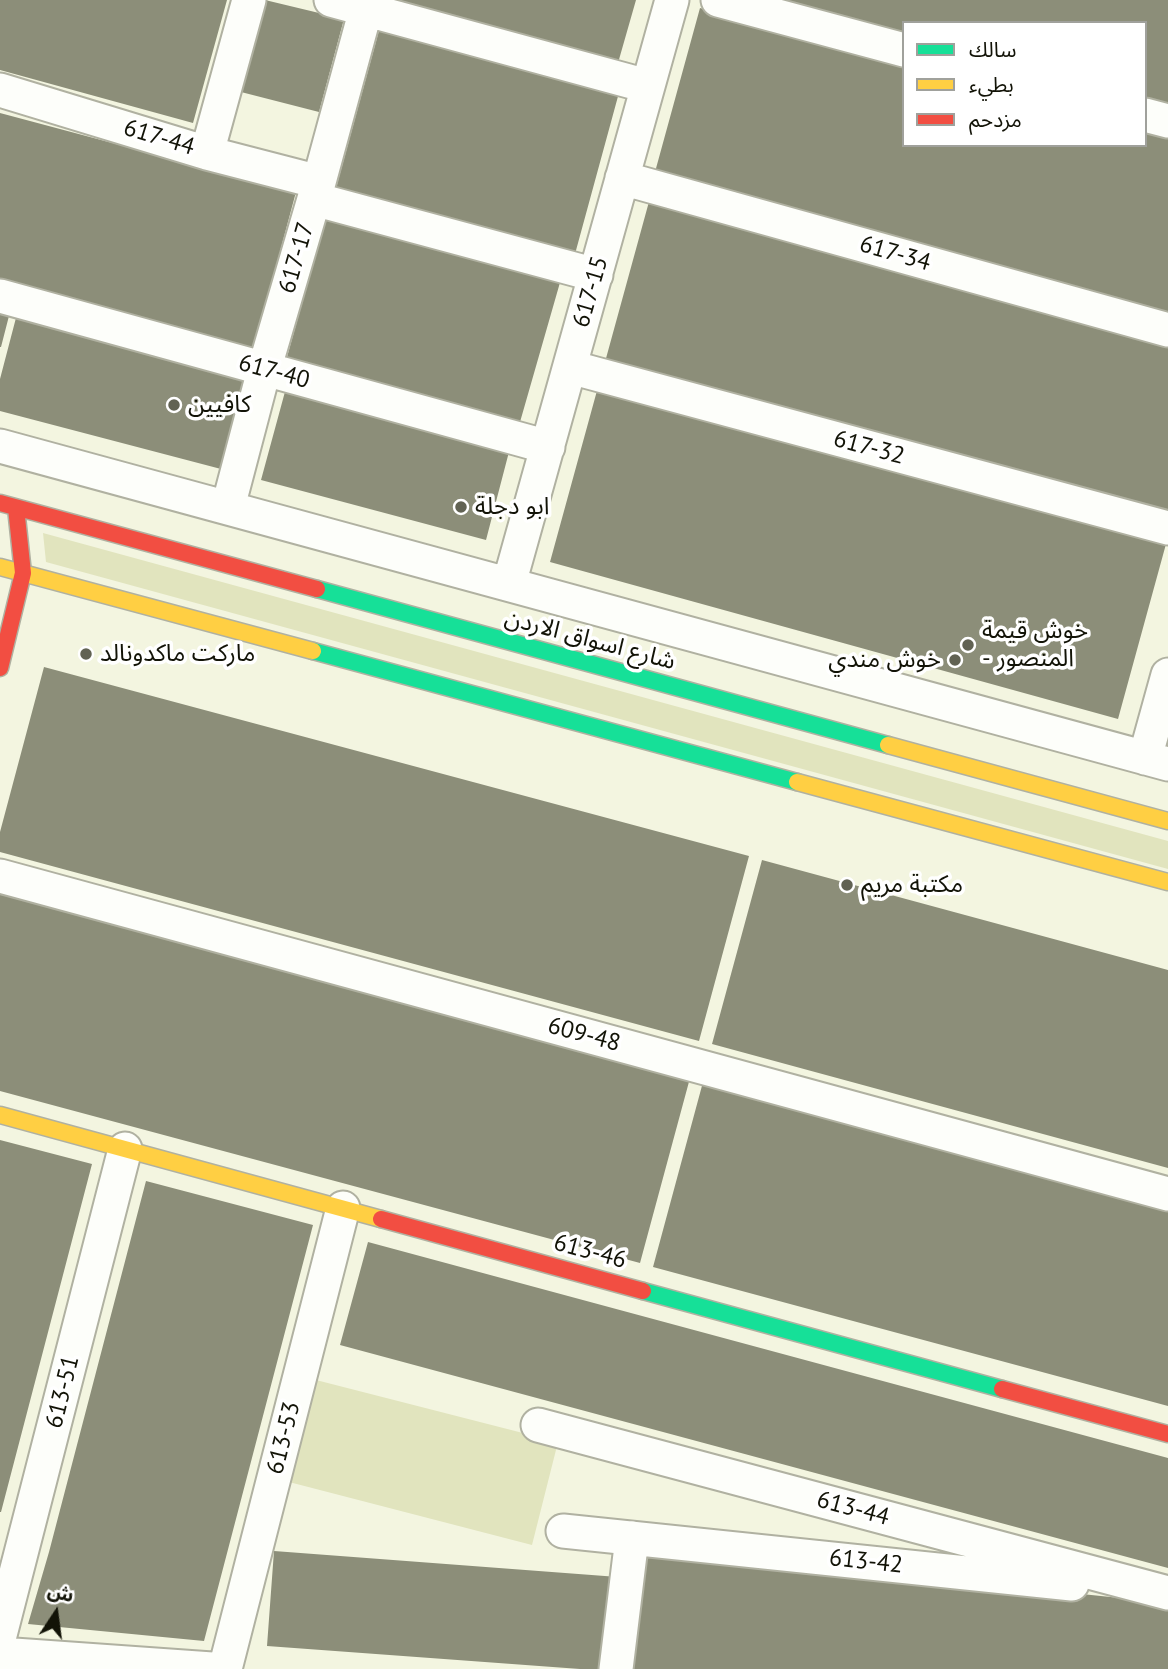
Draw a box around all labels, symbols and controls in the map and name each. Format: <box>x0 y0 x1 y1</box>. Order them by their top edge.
legend <box>902 21 1147 147</box>
text: سالك <box>969 36 1016 63</box>
text: بطيء <box>969 71 1014 98</box>
text: مزدحم <box>969 106 1022 133</box>
street label: 617-44 <box>120 114 198 162</box>
street label: 617-17 <box>273 219 321 297</box>
street label: 617-34 <box>856 230 934 278</box>
street label: 617-15 <box>567 253 615 331</box>
street label: 617-40 <box>235 349 313 395</box>
place label: كافيين <box>188 391 251 419</box>
marker: كافيين <box>166 397 182 413</box>
street label: 617-32 <box>830 425 908 471</box>
place label: ابو دجلة <box>475 493 549 521</box>
marker: ابو دجلة <box>453 499 469 515</box>
street label: شارع اسواق الاردن <box>502 603 678 677</box>
place label: خوش قيمة - المنصور <box>982 617 1088 673</box>
marker: خوش قيمة - المنصور <box>960 637 976 653</box>
place label: ماركت ماكدونالد <box>100 640 255 668</box>
marker: ماركت ماكدونالد <box>78 646 94 662</box>
place label: خوش مندي <box>828 646 941 674</box>
marker: خوش مندي <box>947 652 963 668</box>
place label: مكتبة مريم <box>861 871 963 899</box>
marker: مكتبة مريم <box>839 877 855 893</box>
street label: 609-48 <box>545 1012 623 1058</box>
street label: 613-46 <box>551 1229 629 1275</box>
street label: 613-51 <box>40 1353 86 1431</box>
street label: 613-53 <box>261 1399 307 1477</box>
street label: 613-44 <box>814 1486 892 1532</box>
street label: 613-42 <box>828 1544 904 1580</box>
north arrow <box>21 1578 91 1648</box>
text: ش <box>45 1578 76 1607</box>

